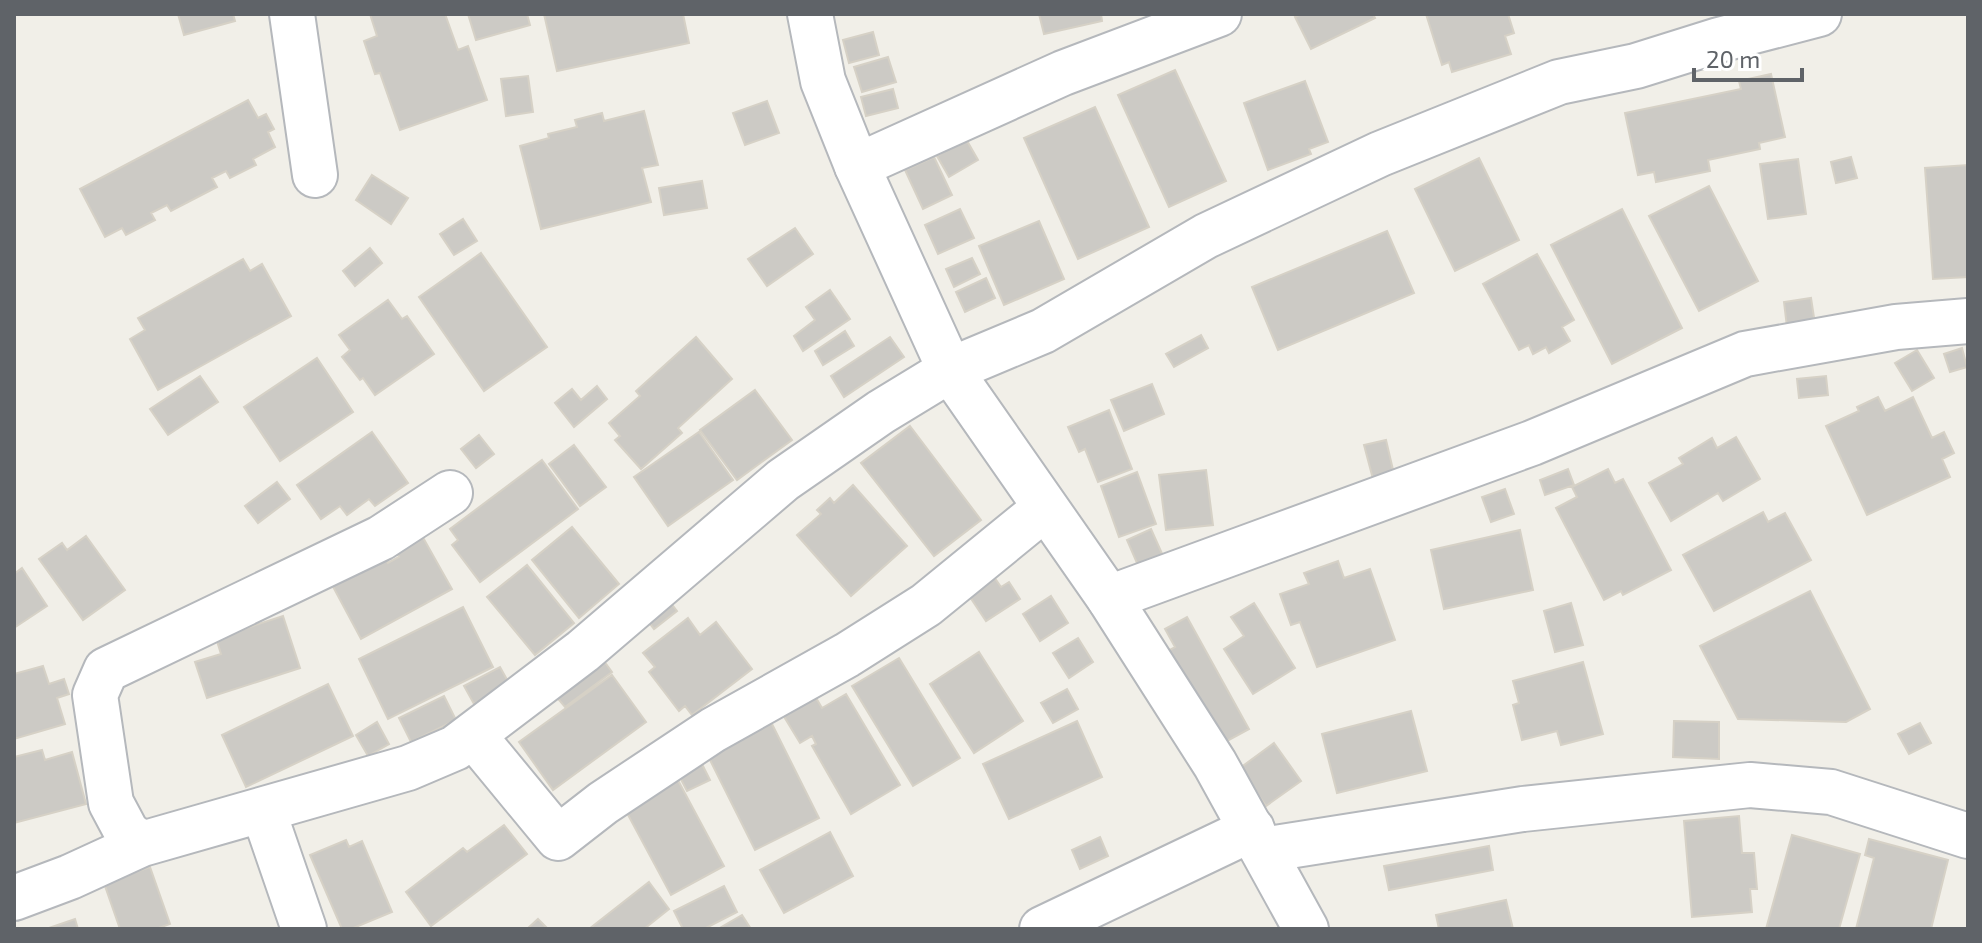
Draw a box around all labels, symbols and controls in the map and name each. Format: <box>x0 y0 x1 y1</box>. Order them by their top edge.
scale bar <box>1694 32 1802 82</box>
text: 20 m <box>1706 44 1760 73</box>

